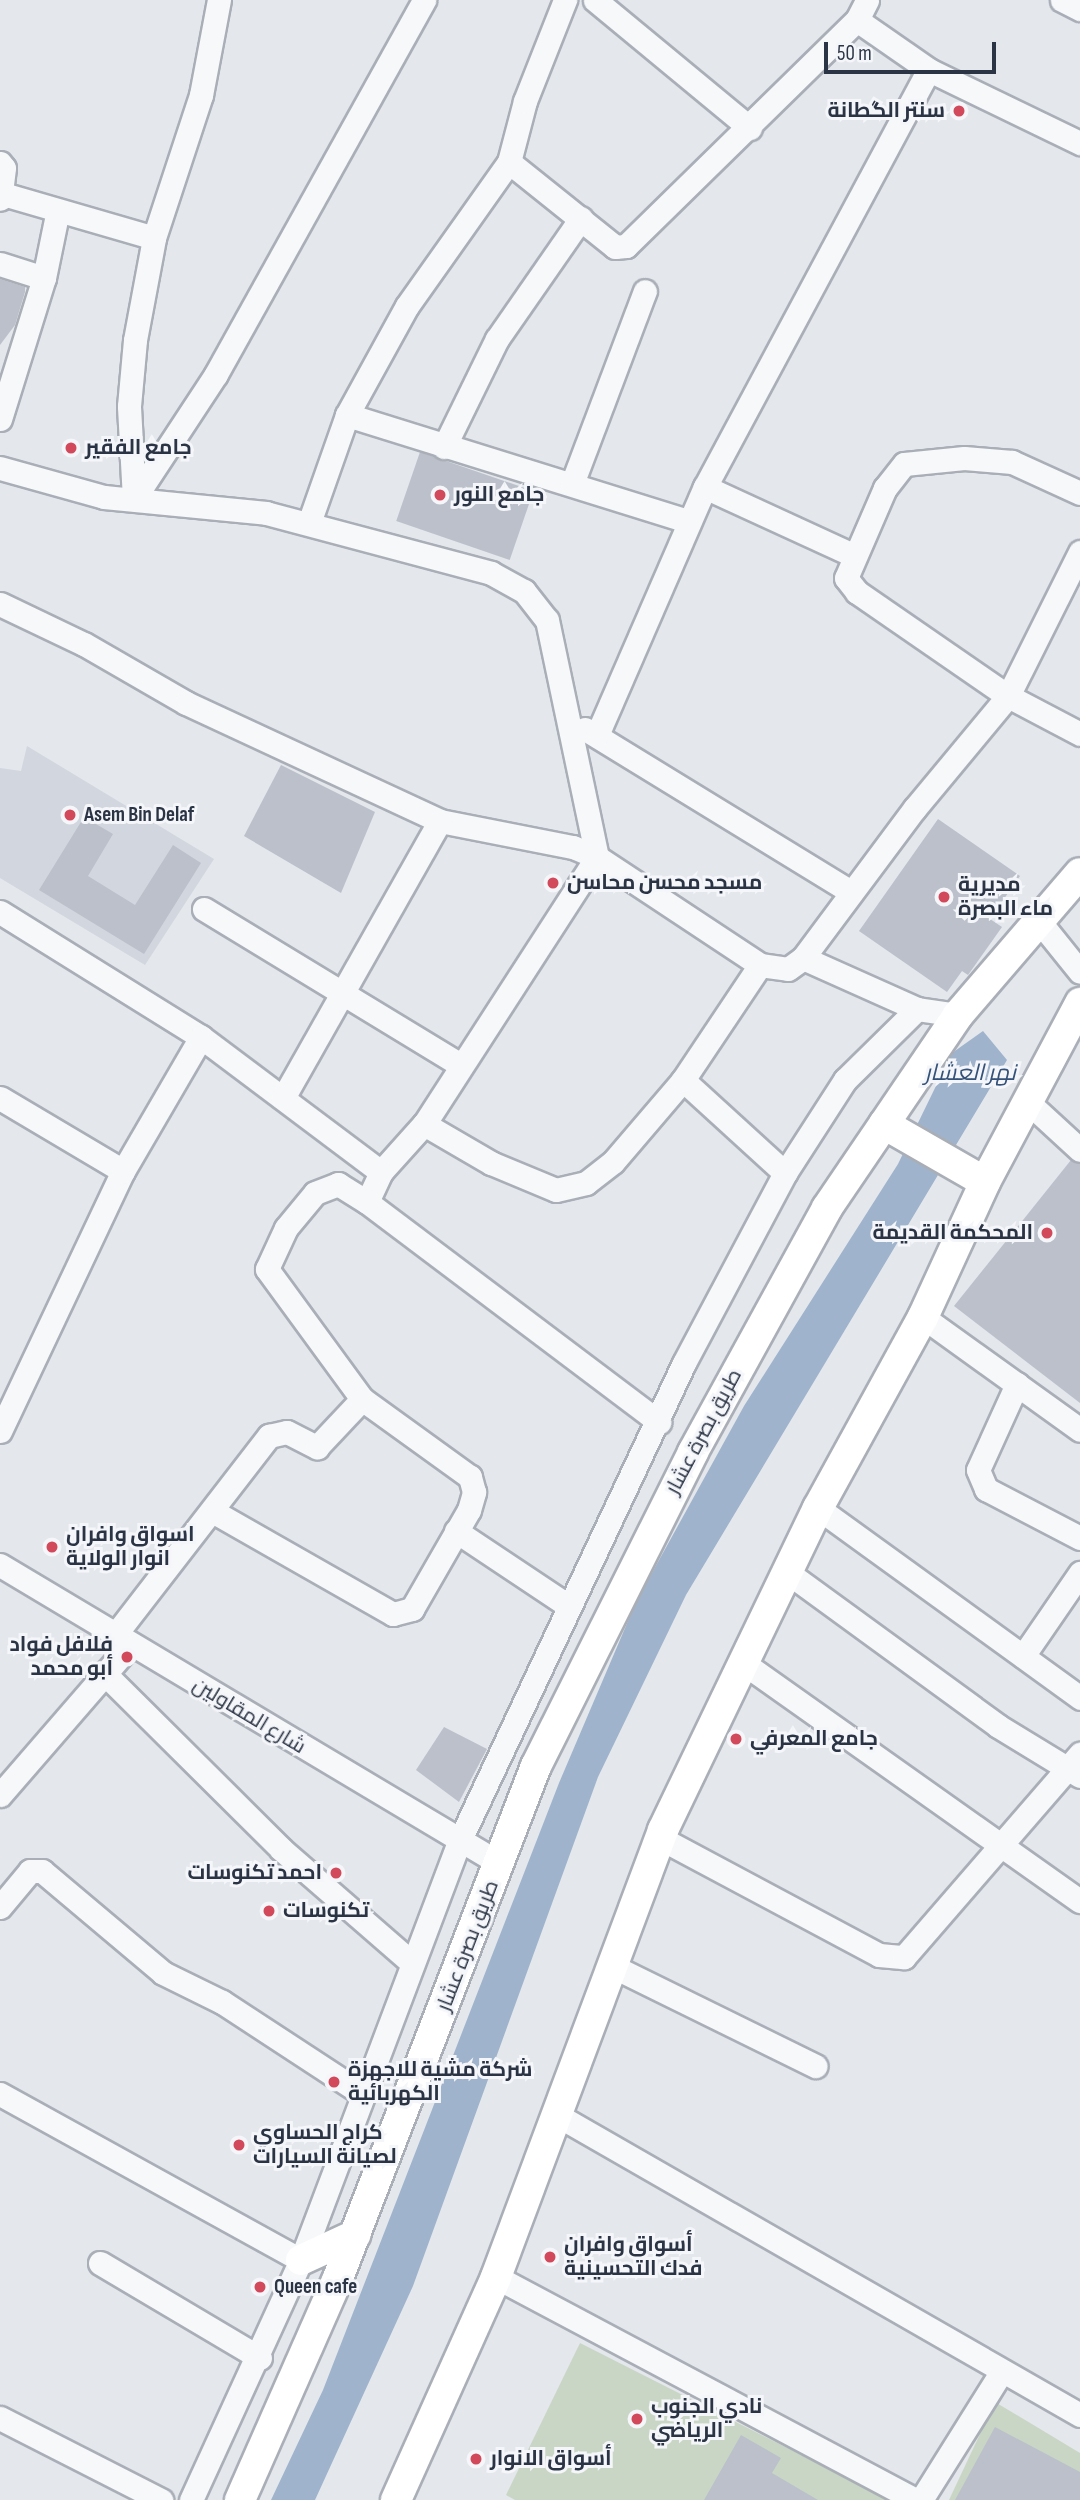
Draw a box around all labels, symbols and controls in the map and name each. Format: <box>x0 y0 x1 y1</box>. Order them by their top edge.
scale bar <box>828 28 1000 72</box>
text: 50 m <box>837 41 872 66</box>
place label: سنتر الگطانة <box>827 98 945 124</box>
marker: سنتر الگطانة <box>951 103 967 119</box>
place label: جامع الفقير <box>85 435 192 461</box>
marker: جامع الفقير <box>63 440 79 456</box>
place label: جامع النور <box>454 482 545 508</box>
marker: جامع النور <box>432 487 448 503</box>
place label: Asem Bin Delaf <box>84 802 194 828</box>
marker: Asem Bin Delaf <box>62 807 78 823</box>
place label: مسجد محسن محاسن <box>567 870 762 896</box>
place label: مديرية ماء البصرة <box>958 872 1053 922</box>
marker: مسجد محسن محاسن <box>545 875 561 891</box>
marker: مديرية ماء البصرة <box>936 889 952 905</box>
water label: نهر العشار <box>924 1059 1016 1087</box>
place label: المحكمة القديمة <box>872 1220 1033 1246</box>
marker: المحكمة القديمة <box>1039 1225 1055 1241</box>
street label: طريق بصرة عشار <box>660 1365 748 1499</box>
place label: اسواق وافران انوار الولاية <box>66 1522 195 1572</box>
marker: اسواق وافران انوار الولاية <box>44 1539 60 1555</box>
place label: فلافل فواد أبو محمد <box>9 1632 113 1682</box>
marker: فلافل فواد أبو محمد <box>119 1649 135 1665</box>
street label: شارع المقاولين <box>188 1672 310 1760</box>
place label: جامع المعرفي <box>750 1726 878 1752</box>
marker: جامع المعرفي <box>728 1731 744 1747</box>
place label: احمد تكنوسات <box>188 1860 322 1886</box>
marker: احمد تكنوسات <box>328 1865 344 1881</box>
street label: طريق بصرة عشار <box>431 1877 505 2015</box>
place label: تكنوسات <box>283 1898 369 1924</box>
marker: تكنوسات <box>261 1903 277 1919</box>
place label: شركة مشية للاجهزة الكهربائية <box>348 2057 532 2107</box>
marker: شركة مشية للاجهزة الكهربائية <box>326 2074 342 2090</box>
place label: كراج الحساوي لصيانة السيارات <box>253 2120 397 2170</box>
marker: كراج الحساوي لصيانة السيارات <box>231 2137 247 2153</box>
place label: أسواق وافران فدك التحسينية <box>564 2232 703 2282</box>
marker: أسواق وافران فدك التحسينية <box>542 2249 558 2265</box>
place label: Queen cafe <box>274 2274 357 2300</box>
marker: Queen cafe <box>252 2279 268 2295</box>
place label: نادي الجنوب الرياضي <box>651 2394 762 2444</box>
marker: نادي الجنوب الرياضي <box>629 2411 645 2427</box>
place label: أسواق الانوار <box>490 2446 612 2472</box>
marker: أسواق الانوار <box>468 2451 484 2467</box>

